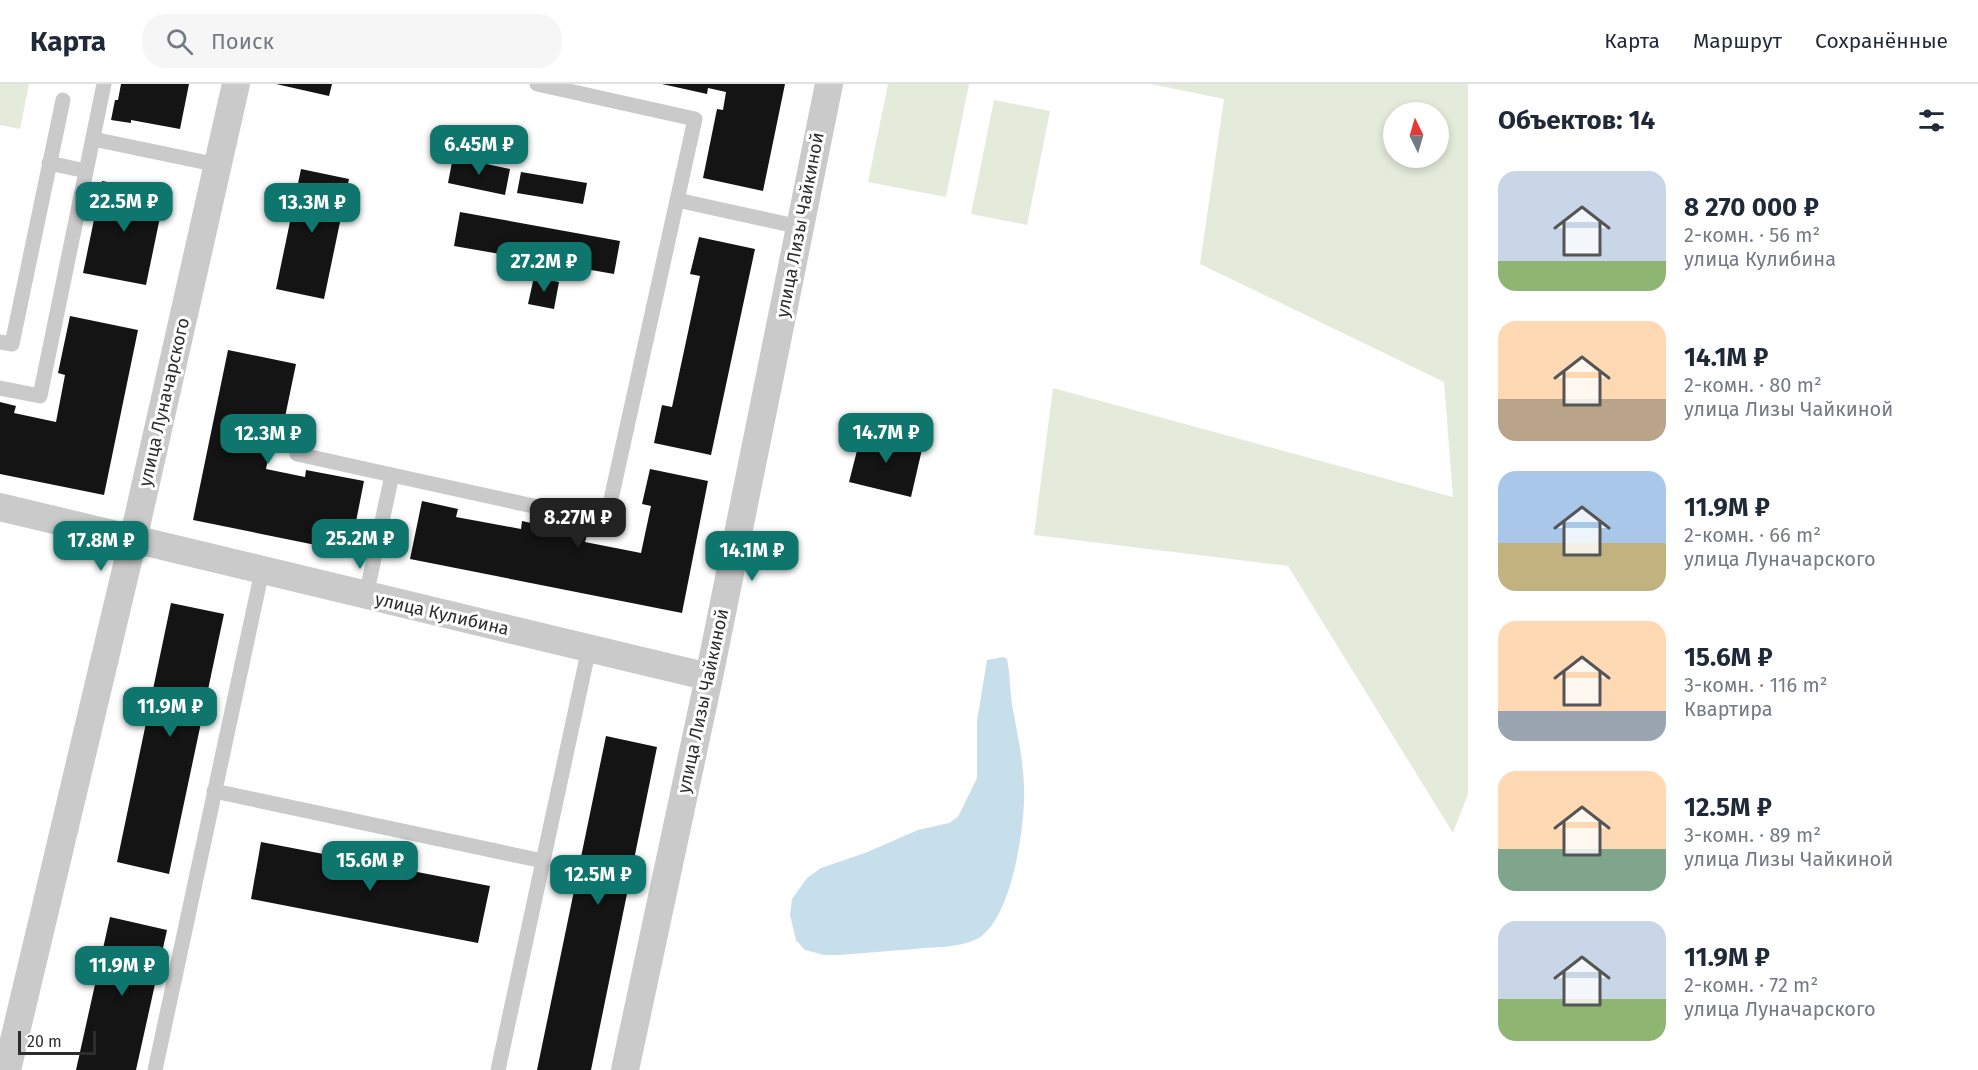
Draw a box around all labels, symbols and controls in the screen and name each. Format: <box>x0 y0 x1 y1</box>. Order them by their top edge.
search box <box>142 14 562 68</box>
text: Карта <box>30 25 106 58</box>
icon: search <box>163 25 196 58</box>
text: Поиск <box>211 28 274 55</box>
text: Карта <box>1604 28 1660 54</box>
text: Маршрут <box>1693 28 1782 54</box>
text: Сохранённые <box>1815 28 1948 54</box>
north arrow <box>1383 102 1449 168</box>
map controls <box>1383 102 1449 168</box>
icon: filters <box>1915 104 1948 137</box>
text: Объектов: 14 <box>1498 105 1655 136</box>
pin: 6.45M ₽ <box>424 125 534 176</box>
street label: улица Лизы Чайкиной <box>771 130 829 320</box>
text: 6.45M ₽ <box>444 132 514 156</box>
pin: 22.5M ₽ <box>69 182 179 233</box>
pin: 13.3M ₽ <box>257 183 367 234</box>
text: 22.5M ₽ <box>90 189 158 213</box>
text: 13.3M ₽ <box>278 190 346 214</box>
text: 8 270 000 ₽ <box>1684 192 1819 223</box>
icon: home <box>1546 195 1618 267</box>
text: 2-комн. · 56 m² <box>1684 223 1820 247</box>
pin: 27.2M ₽ <box>489 242 599 293</box>
text: улица Кулибина <box>1684 247 1836 271</box>
text: 27.2M ₽ <box>511 249 578 273</box>
street label: улица Луначарского <box>134 315 194 489</box>
text: 14.1M ₽ <box>1684 342 1769 373</box>
icon: home <box>1546 345 1618 417</box>
text: 2-комн. · 80 m² <box>1684 373 1822 397</box>
text: улица Лизы Чайкиной <box>1684 397 1893 421</box>
pin: 14.7M ₽ <box>831 413 941 464</box>
pin: 12.3M ₽ <box>213 414 323 465</box>
text: 14.7M ₽ <box>852 420 920 444</box>
text: 12.3M ₽ <box>234 421 302 445</box>
text: 11.9M ₽ <box>1684 492 1770 523</box>
icon: home <box>1546 495 1618 567</box>
pin: 8.27M ₽ <box>523 498 633 549</box>
text: 8.27M ₽ <box>544 505 612 529</box>
pin: 25.2M ₽ <box>305 519 415 570</box>
pin: 17.8M ₽ <box>46 521 156 572</box>
text: 2-комн. · 66 m² <box>1684 523 1821 547</box>
text: 25.2M ₽ <box>326 526 394 550</box>
text: 17.8M ₽ <box>67 528 135 552</box>
pin: 14.1M ₽ <box>697 531 807 582</box>
text: 14.1M ₽ <box>719 538 785 562</box>
text: улица Луначарского <box>1684 547 1876 571</box>
street label: улица Кулибина <box>373 588 511 640</box>
street label: улица Лизы Чайкиной <box>673 607 733 795</box>
text: 15.6M ₽ <box>1684 642 1773 673</box>
icon: home <box>1546 645 1618 717</box>
text: 3-комн. · 116 m² <box>1684 673 1827 697</box>
pin: 11.9M ₽ <box>115 687 225 738</box>
text: 11.9M ₽ <box>137 694 203 718</box>
text: Квартира <box>1684 697 1773 721</box>
text: 12.5M ₽ <box>1684 792 1772 823</box>
icon: home <box>1546 795 1618 867</box>
text: 3-комн. · 89 m² <box>1684 823 1821 847</box>
pin: 15.6M ₽ <box>315 841 425 892</box>
text: улица Лизы Чайкиной <box>1684 847 1893 871</box>
text: 15.6M ₽ <box>336 848 404 872</box>
pin: 12.5M ₽ <box>543 855 653 906</box>
text: 12.5M ₽ <box>564 862 632 886</box>
text: 11.9M ₽ <box>1684 942 1770 973</box>
icon: home <box>1546 945 1618 1017</box>
pin: 11.9M ₽ <box>67 946 177 997</box>
text: 11.9M ₽ <box>89 953 155 977</box>
text: 2-комн. · 72 m² <box>1684 973 1818 997</box>
text: улица Луначарского <box>1684 997 1876 1021</box>
scale bar <box>18 1028 96 1056</box>
text: 20 m <box>27 1032 62 1051</box>

